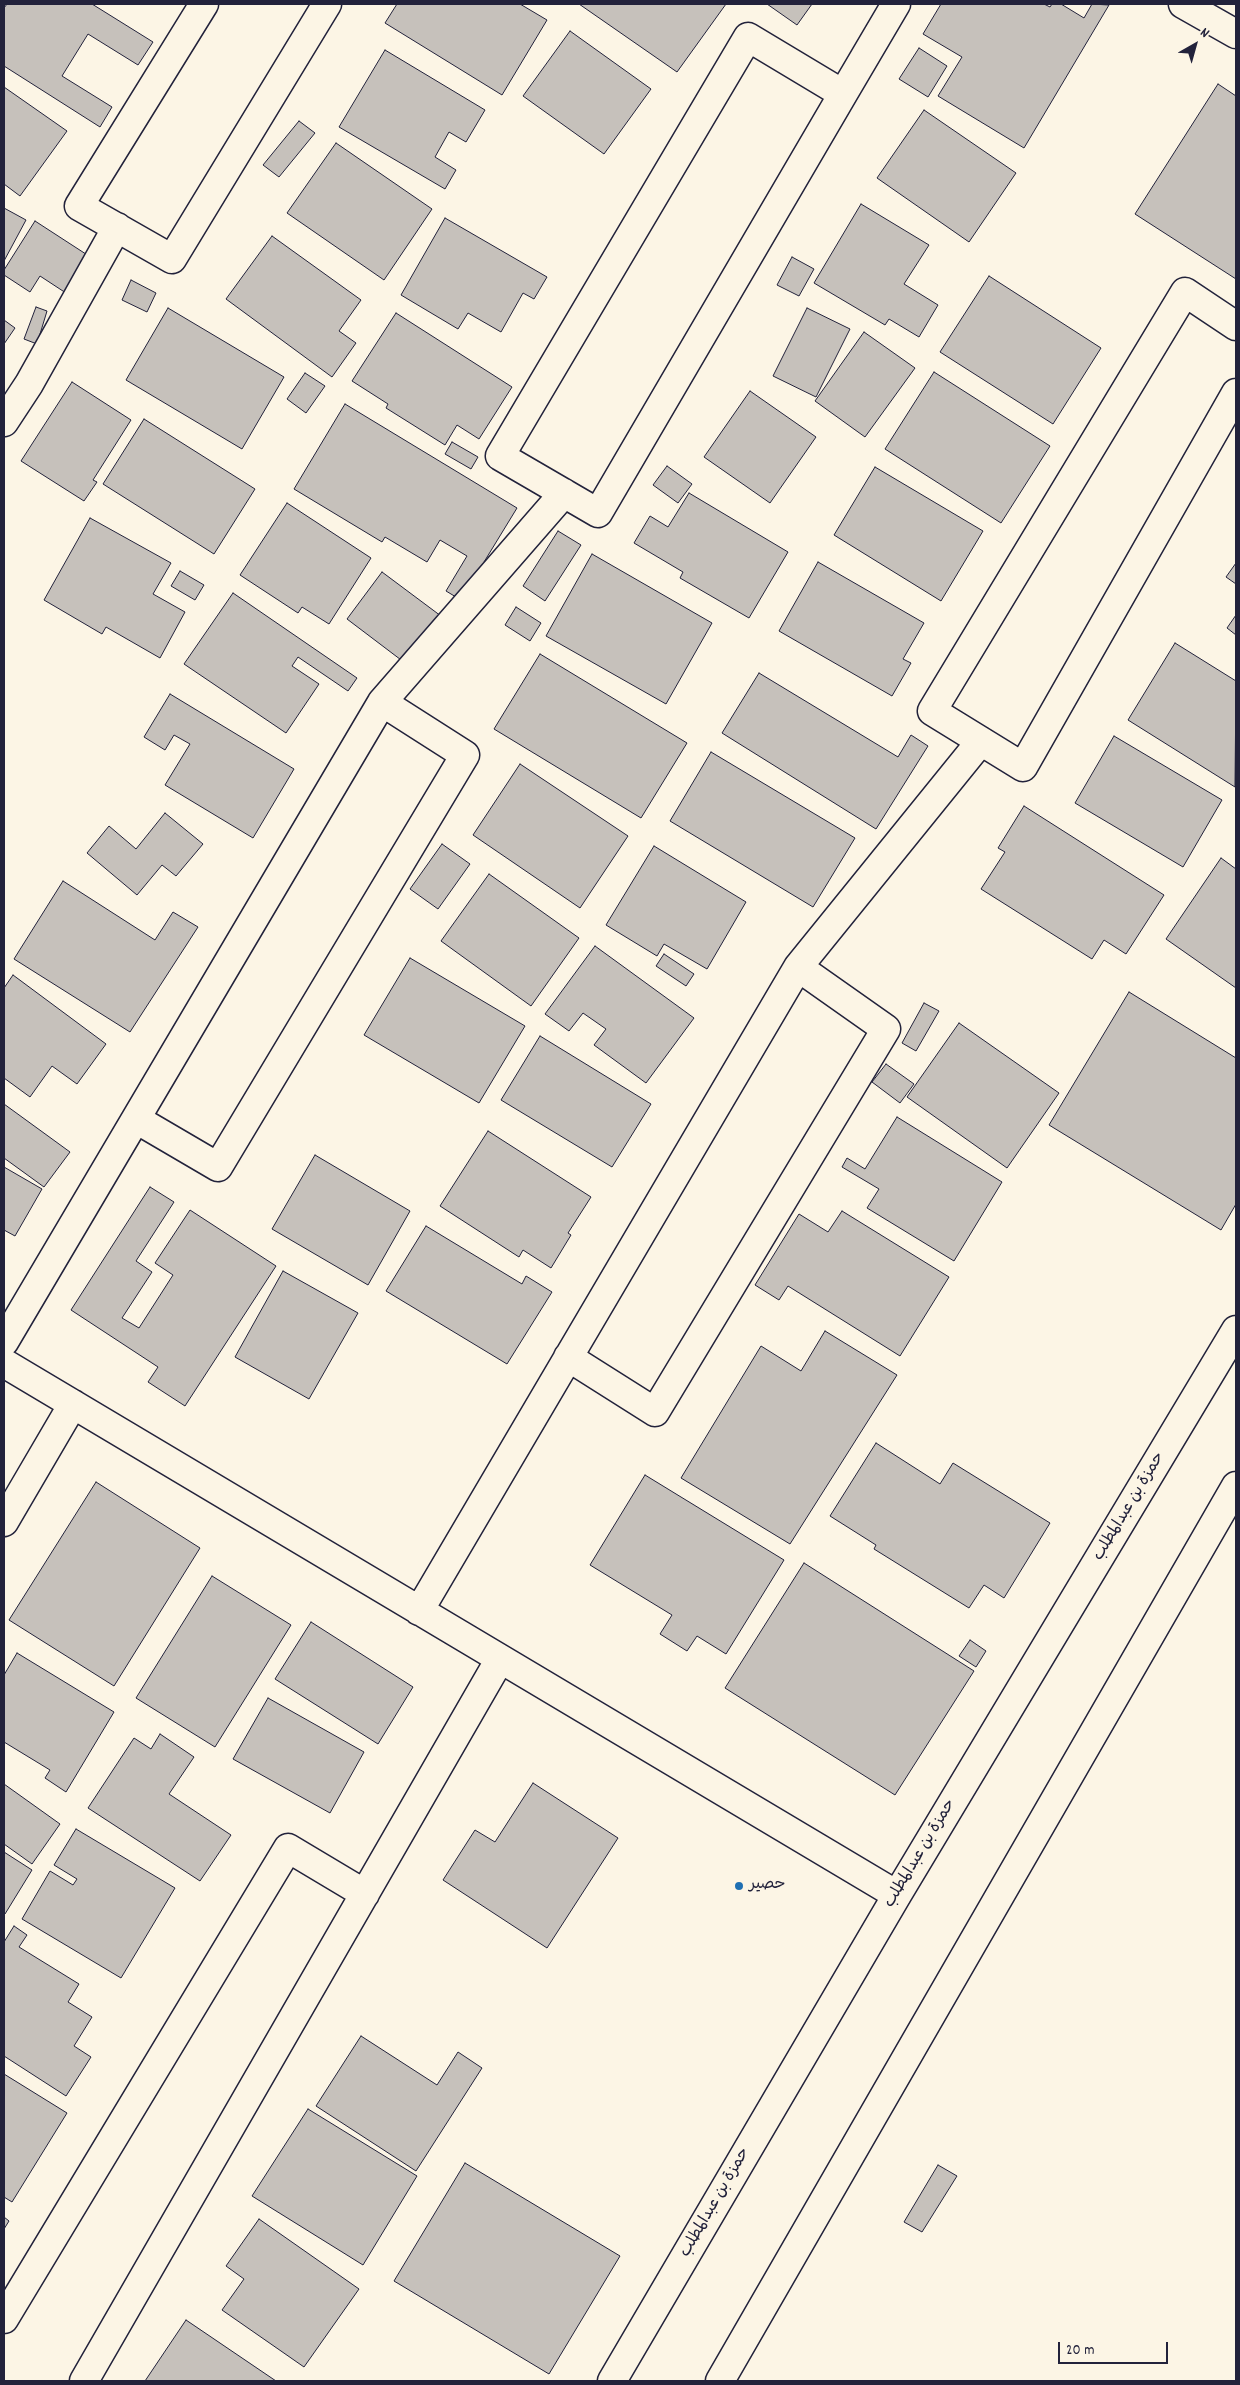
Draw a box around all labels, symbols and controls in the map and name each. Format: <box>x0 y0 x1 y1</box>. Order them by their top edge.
north arrow <box>1170 20 1220 70</box>
text: N <box>1195 23 1213 43</box>
street label: حمزة بن عبدالمطلب <box>1090 1449 1170 1565</box>
street label: حمزة بن عبدالمطلب <box>881 1796 961 1912</box>
place label: حصير <box>749 1876 786 1896</box>
marker: حصير <box>733 1880 745 1892</box>
street label: حمزة بن عبدالمطلب <box>677 2145 755 2261</box>
scale bar <box>1060 2332 1170 2364</box>
text: 20 m <box>1066 2340 1094 2362</box>

